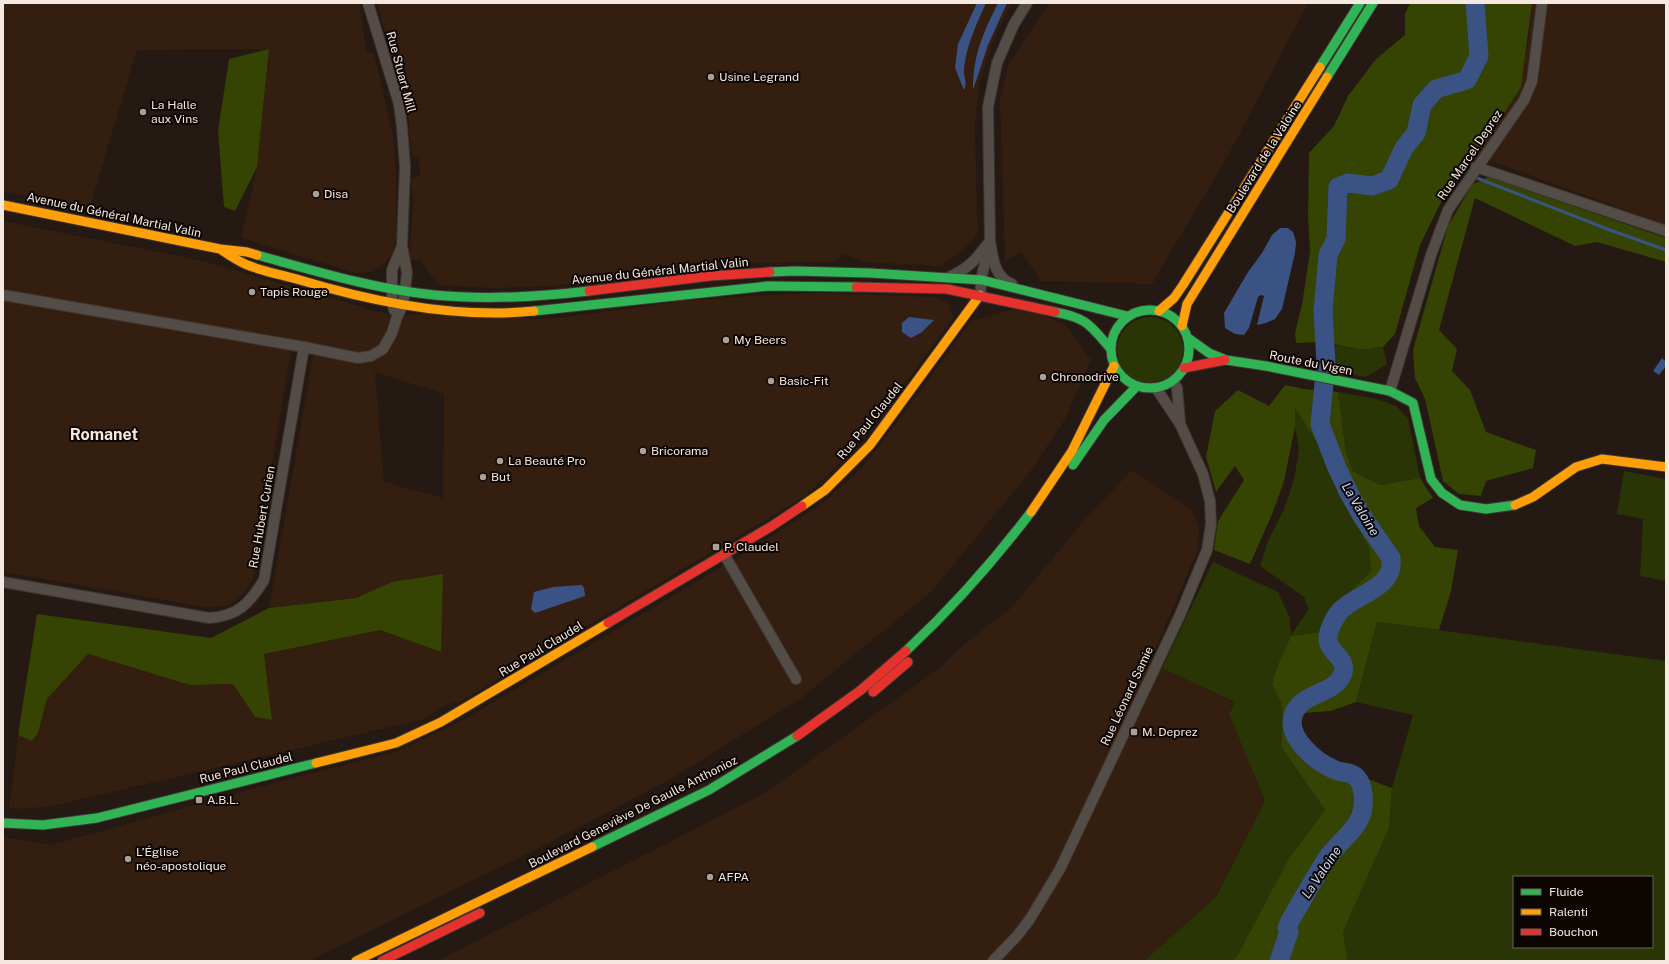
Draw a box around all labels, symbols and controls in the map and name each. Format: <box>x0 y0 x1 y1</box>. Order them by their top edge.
street label: Rue Stuart Mill <box>383 30 419 114</box>
place label: Usine Legrand <box>719 70 799 84</box>
marker: Usine Legrand <box>706 72 716 82</box>
place label: La Halle aux Vins <box>151 98 198 126</box>
street label: Boulevard de la Valoine <box>1224 98 1304 216</box>
marker: La Halle aux Vins <box>138 107 148 117</box>
street label: Rue Marcel Deprez <box>1435 107 1505 203</box>
place label: Disa <box>324 187 348 201</box>
marker: Disa <box>311 189 321 199</box>
street label: Avenue du Général Martial Valin <box>26 190 203 240</box>
street label: Avenue du Général Martial Valin <box>571 255 749 287</box>
place label: Tapis Rouge <box>260 285 328 299</box>
marker: Tapis Rouge <box>247 287 257 297</box>
place label: My Beers <box>734 333 786 347</box>
marker: My Beers <box>721 335 731 345</box>
street label: Route du Vigen <box>1268 348 1354 378</box>
place label: Chronodrive <box>1051 370 1119 384</box>
marker: Chronodrive <box>1038 372 1048 382</box>
place label: Basic-Fit <box>779 374 829 388</box>
marker: Basic-Fit <box>766 376 776 386</box>
street label: Rue Paul Claudel <box>835 379 906 462</box>
district label: Romanet <box>70 425 139 444</box>
place label: Bricorama <box>651 444 708 458</box>
marker: Bricorama <box>638 446 648 456</box>
place label: La Beauté Pro <box>508 454 586 468</box>
marker: La Beauté Pro <box>495 456 505 466</box>
street label: Rue Hubert Curien <box>246 465 278 569</box>
place label: But <box>491 470 511 484</box>
marker: But <box>478 472 488 482</box>
water label: La Valoine <box>1339 480 1382 539</box>
place label: P. Claudel <box>724 540 779 554</box>
marker: P. Claudel <box>711 542 721 552</box>
street label: Rue Paul Claudel <box>496 618 586 680</box>
street label: Rue Léonard Samie <box>1098 644 1156 748</box>
place label: M. Deprez <box>1142 725 1198 739</box>
marker: M. Deprez <box>1129 727 1139 737</box>
street label: Rue Paul Claudel <box>198 750 294 786</box>
street label: Boulevard Geneviève De Gaulle Anthonioz <box>526 753 740 871</box>
place label: A.B.L. <box>207 793 239 807</box>
marker: A.B.L. <box>194 795 204 805</box>
water label: La Valoine <box>1299 843 1344 901</box>
place label: L’Église néo-apostolique <box>136 845 227 873</box>
marker: L’Église néo-apostolique <box>123 854 133 864</box>
place label: AFPA <box>718 870 750 884</box>
marker: AFPA <box>705 872 715 882</box>
legend <box>1513 876 1653 948</box>
text: Fluide <box>1549 885 1584 899</box>
text: Ralenti <box>1549 905 1588 919</box>
text: Bouchon <box>1549 925 1598 939</box>

